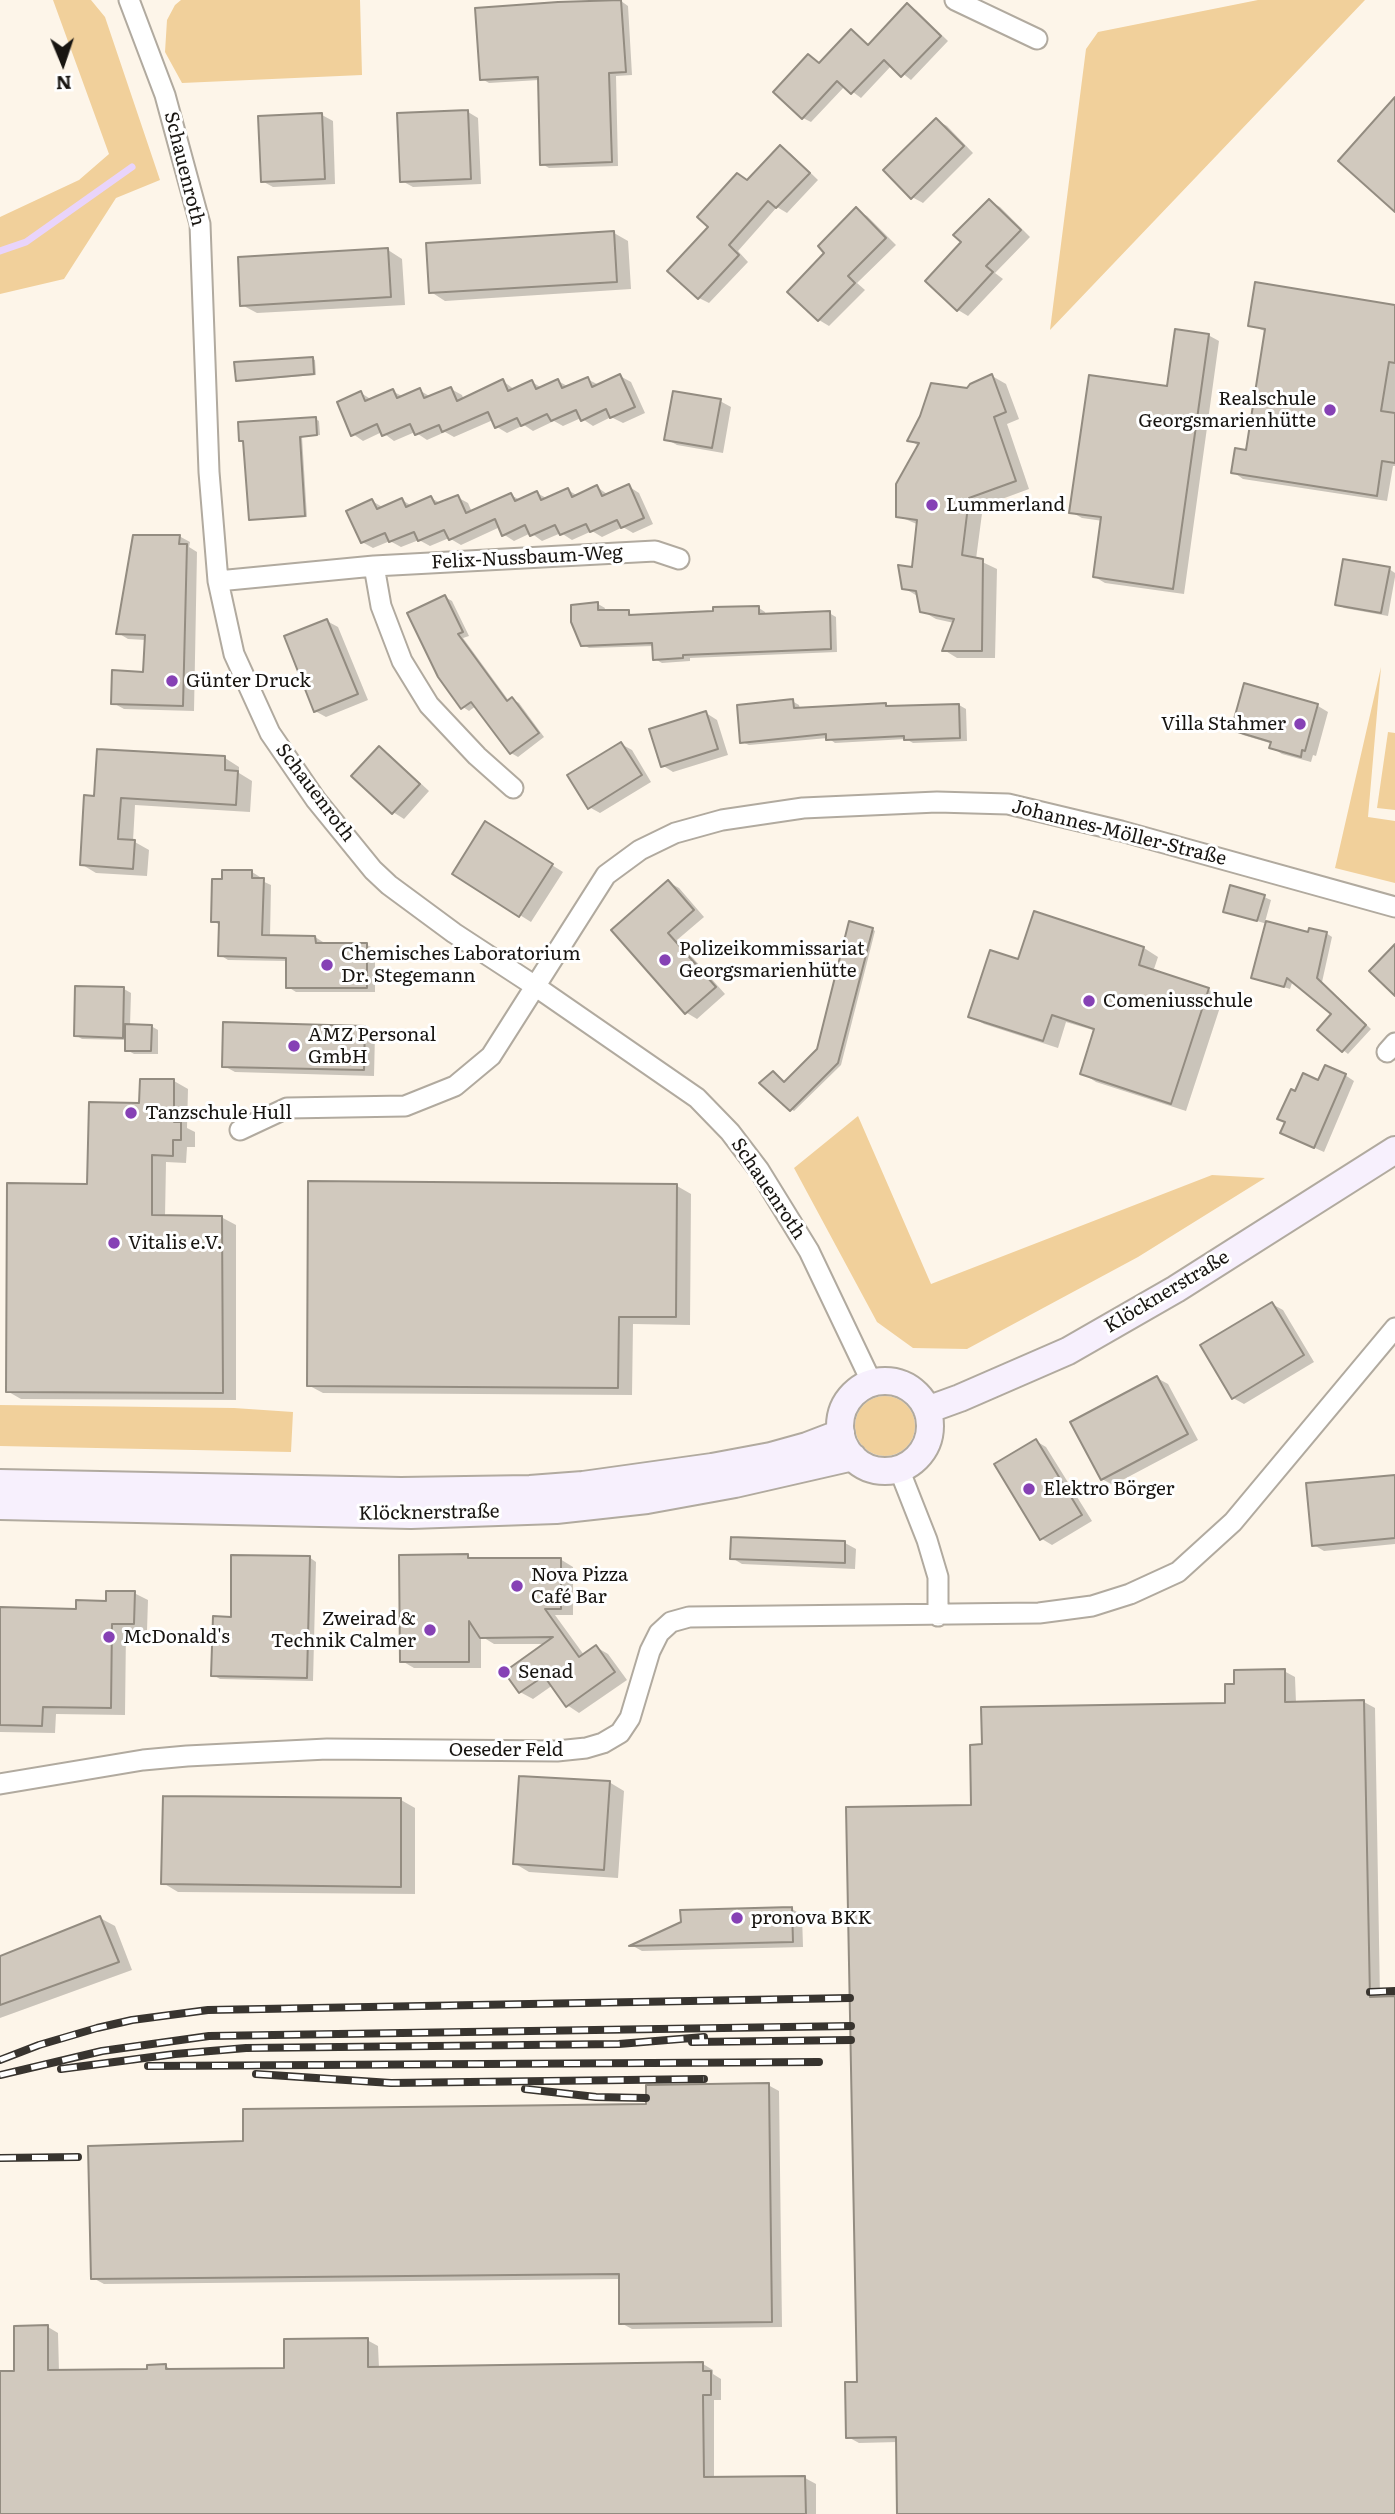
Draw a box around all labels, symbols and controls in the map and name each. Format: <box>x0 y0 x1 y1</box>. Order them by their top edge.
north arrow <box>28 28 98 98</box>
text: N <box>55 70 72 98</box>
street label: Schauenroth <box>159 109 209 229</box>
place label: Realschule Georgsmarienhütte <box>1138 388 1316 432</box>
marker: Realschule Georgsmarienhütte <box>1322 402 1338 418</box>
place label: Lummerland <box>946 494 1065 516</box>
marker: Lummerland <box>924 497 940 513</box>
street label: Felix-Nussbaum-Weg <box>431 542 623 574</box>
place label: Günter Druck <box>186 670 311 692</box>
marker: Günter Druck <box>164 673 180 689</box>
place label: Villa Stahmer <box>1161 713 1286 735</box>
marker: Villa Stahmer <box>1292 716 1308 732</box>
street label: Schauenroth <box>271 739 359 847</box>
street label: Johannes-Möller-Straße <box>1009 795 1229 871</box>
place label: Polizeikommissariat Georgsmarienhütte <box>679 938 865 982</box>
place label: Chemisches Laboratorium Dr. Stegemann <box>341 943 581 987</box>
marker: Polizeikommissariat Georgsmarienhütte <box>657 952 673 968</box>
marker: Chemisches Laboratorium Dr. Stegemann <box>319 957 335 973</box>
place label: Comeniusschule <box>1103 990 1253 1012</box>
marker: Comeniusschule <box>1081 993 1097 1009</box>
place label: AMZ Personal GmbH <box>308 1024 436 1068</box>
marker: AMZ Personal GmbH <box>286 1038 302 1054</box>
place label: Tanzschule Hull <box>145 1102 292 1124</box>
marker: Tanzschule Hull <box>123 1105 139 1121</box>
street label: Schauenroth <box>726 1134 810 1244</box>
place label: Vitalis e.V. <box>128 1232 223 1254</box>
marker: Vitalis e.V. <box>106 1235 122 1251</box>
street label: Klöcknerstraße <box>1101 1246 1233 1338</box>
place label: Elektro Börger <box>1043 1478 1175 1500</box>
marker: Elektro Börger <box>1021 1481 1037 1497</box>
street label: Klöcknerstraße <box>358 1500 500 1526</box>
place label: Nova Pizza Café Bar <box>531 1564 628 1608</box>
marker: Nova Pizza Café Bar <box>509 1578 525 1594</box>
place label: Zweirad & Technik Calmer <box>271 1608 416 1652</box>
marker: Zweirad & Technik Calmer <box>422 1622 438 1638</box>
place label: McDonald's <box>123 1626 230 1648</box>
marker: McDonald's <box>101 1629 117 1645</box>
place label: Senad <box>518 1661 573 1683</box>
marker: Senad <box>496 1664 512 1680</box>
street label: Oeseder Feld <box>449 1739 563 1761</box>
place label: pronova BKK <box>751 1907 872 1929</box>
marker: pronova BKK <box>729 1910 745 1926</box>

